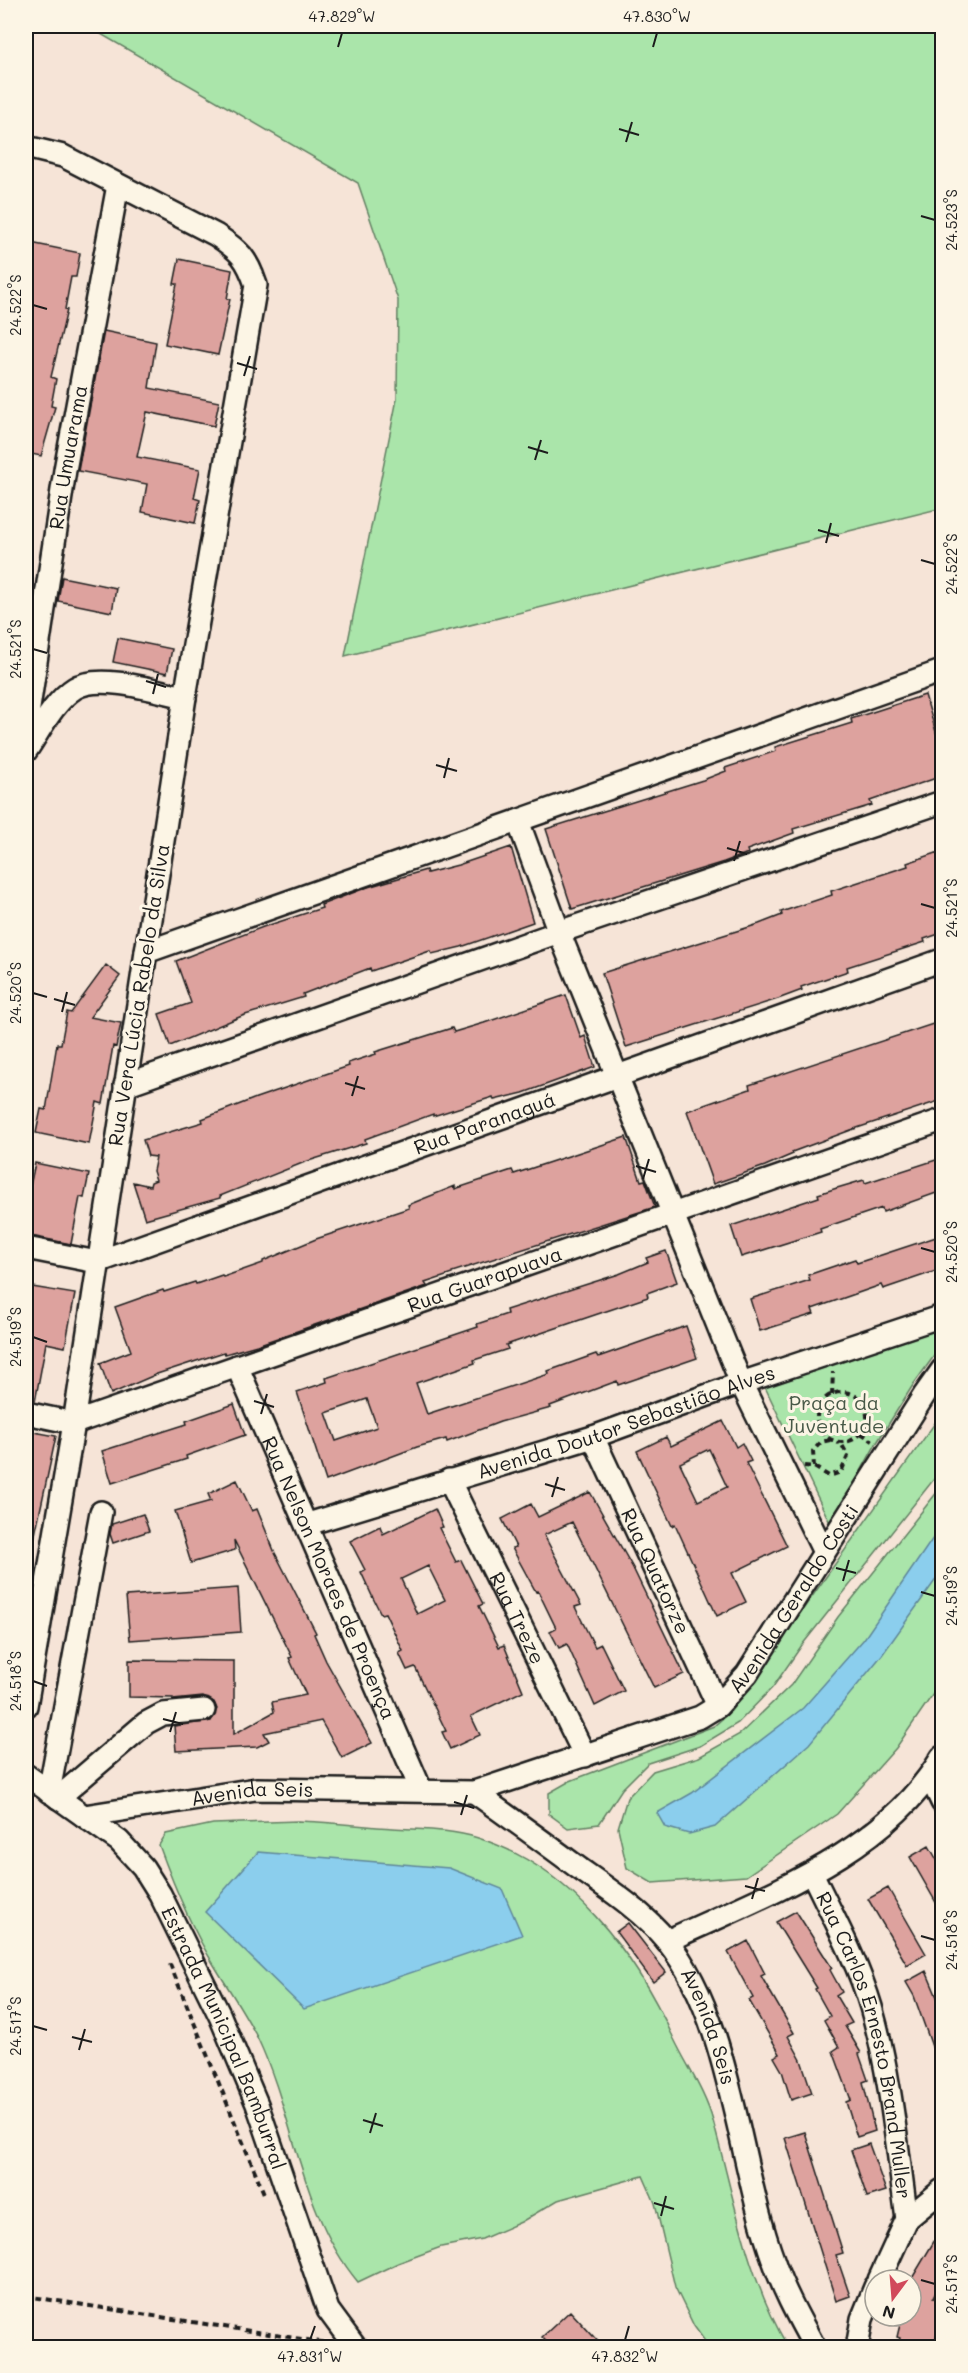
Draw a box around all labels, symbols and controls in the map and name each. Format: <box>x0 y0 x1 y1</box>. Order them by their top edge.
text: 47.829°W <box>309 6 375 26</box>
text: 47.830°W <box>623 6 691 26</box>
text: 24.523°S <box>941 189 961 251</box>
text: 24.522°S <box>5 274 25 336</box>
street label: Rua Umuarama <box>42 383 93 531</box>
text: 24.522°S <box>941 533 961 595</box>
text: 24.521°S <box>5 619 25 679</box>
street label: Rua Vera Lúcia Rabelo da Silva <box>101 842 175 1148</box>
text: 24.521°S <box>941 878 961 938</box>
text: 24.520°S <box>5 962 25 1024</box>
street label: Rua Paranaguá <box>410 1085 559 1160</box>
text: 24.520°S <box>941 1221 961 1283</box>
street label: Rua Guarapuava <box>403 1240 565 1318</box>
text: 24.519°S <box>5 1307 25 1367</box>
street label: Avenida Doutor Sebastião Alves <box>474 1359 778 1484</box>
park label: Praça da Juventude <box>784 1389 884 1438</box>
street label: Rua Nelson Moraes de Proença <box>257 1432 403 1723</box>
street label: Avenida Geraldo Costi <box>722 1499 864 1698</box>
street label: Rua Quatorze <box>616 1504 697 1638</box>
text: 24.519°S <box>941 1566 961 1626</box>
street label: Rua Treze <box>484 1567 552 1668</box>
text: 24.518°S <box>5 1651 25 1711</box>
street label: Avenida Seis <box>189 1775 314 1811</box>
street label: Rua Carlos Ernesto Brand Muller <box>811 1887 918 2200</box>
street label: Estrada Municipal Bamburral <box>156 1902 293 2173</box>
text: 24.518°S <box>941 1910 961 1970</box>
street label: Avenida Seis <box>676 1962 742 2087</box>
text: 24.517°S <box>5 1996 25 2056</box>
text: 24.517°S <box>941 2254 961 2314</box>
north arrow <box>863 2268 923 2328</box>
text: N <box>880 2301 897 2325</box>
text: 47.831°W <box>277 2346 343 2366</box>
text: 47.832°W <box>592 2346 658 2366</box>

